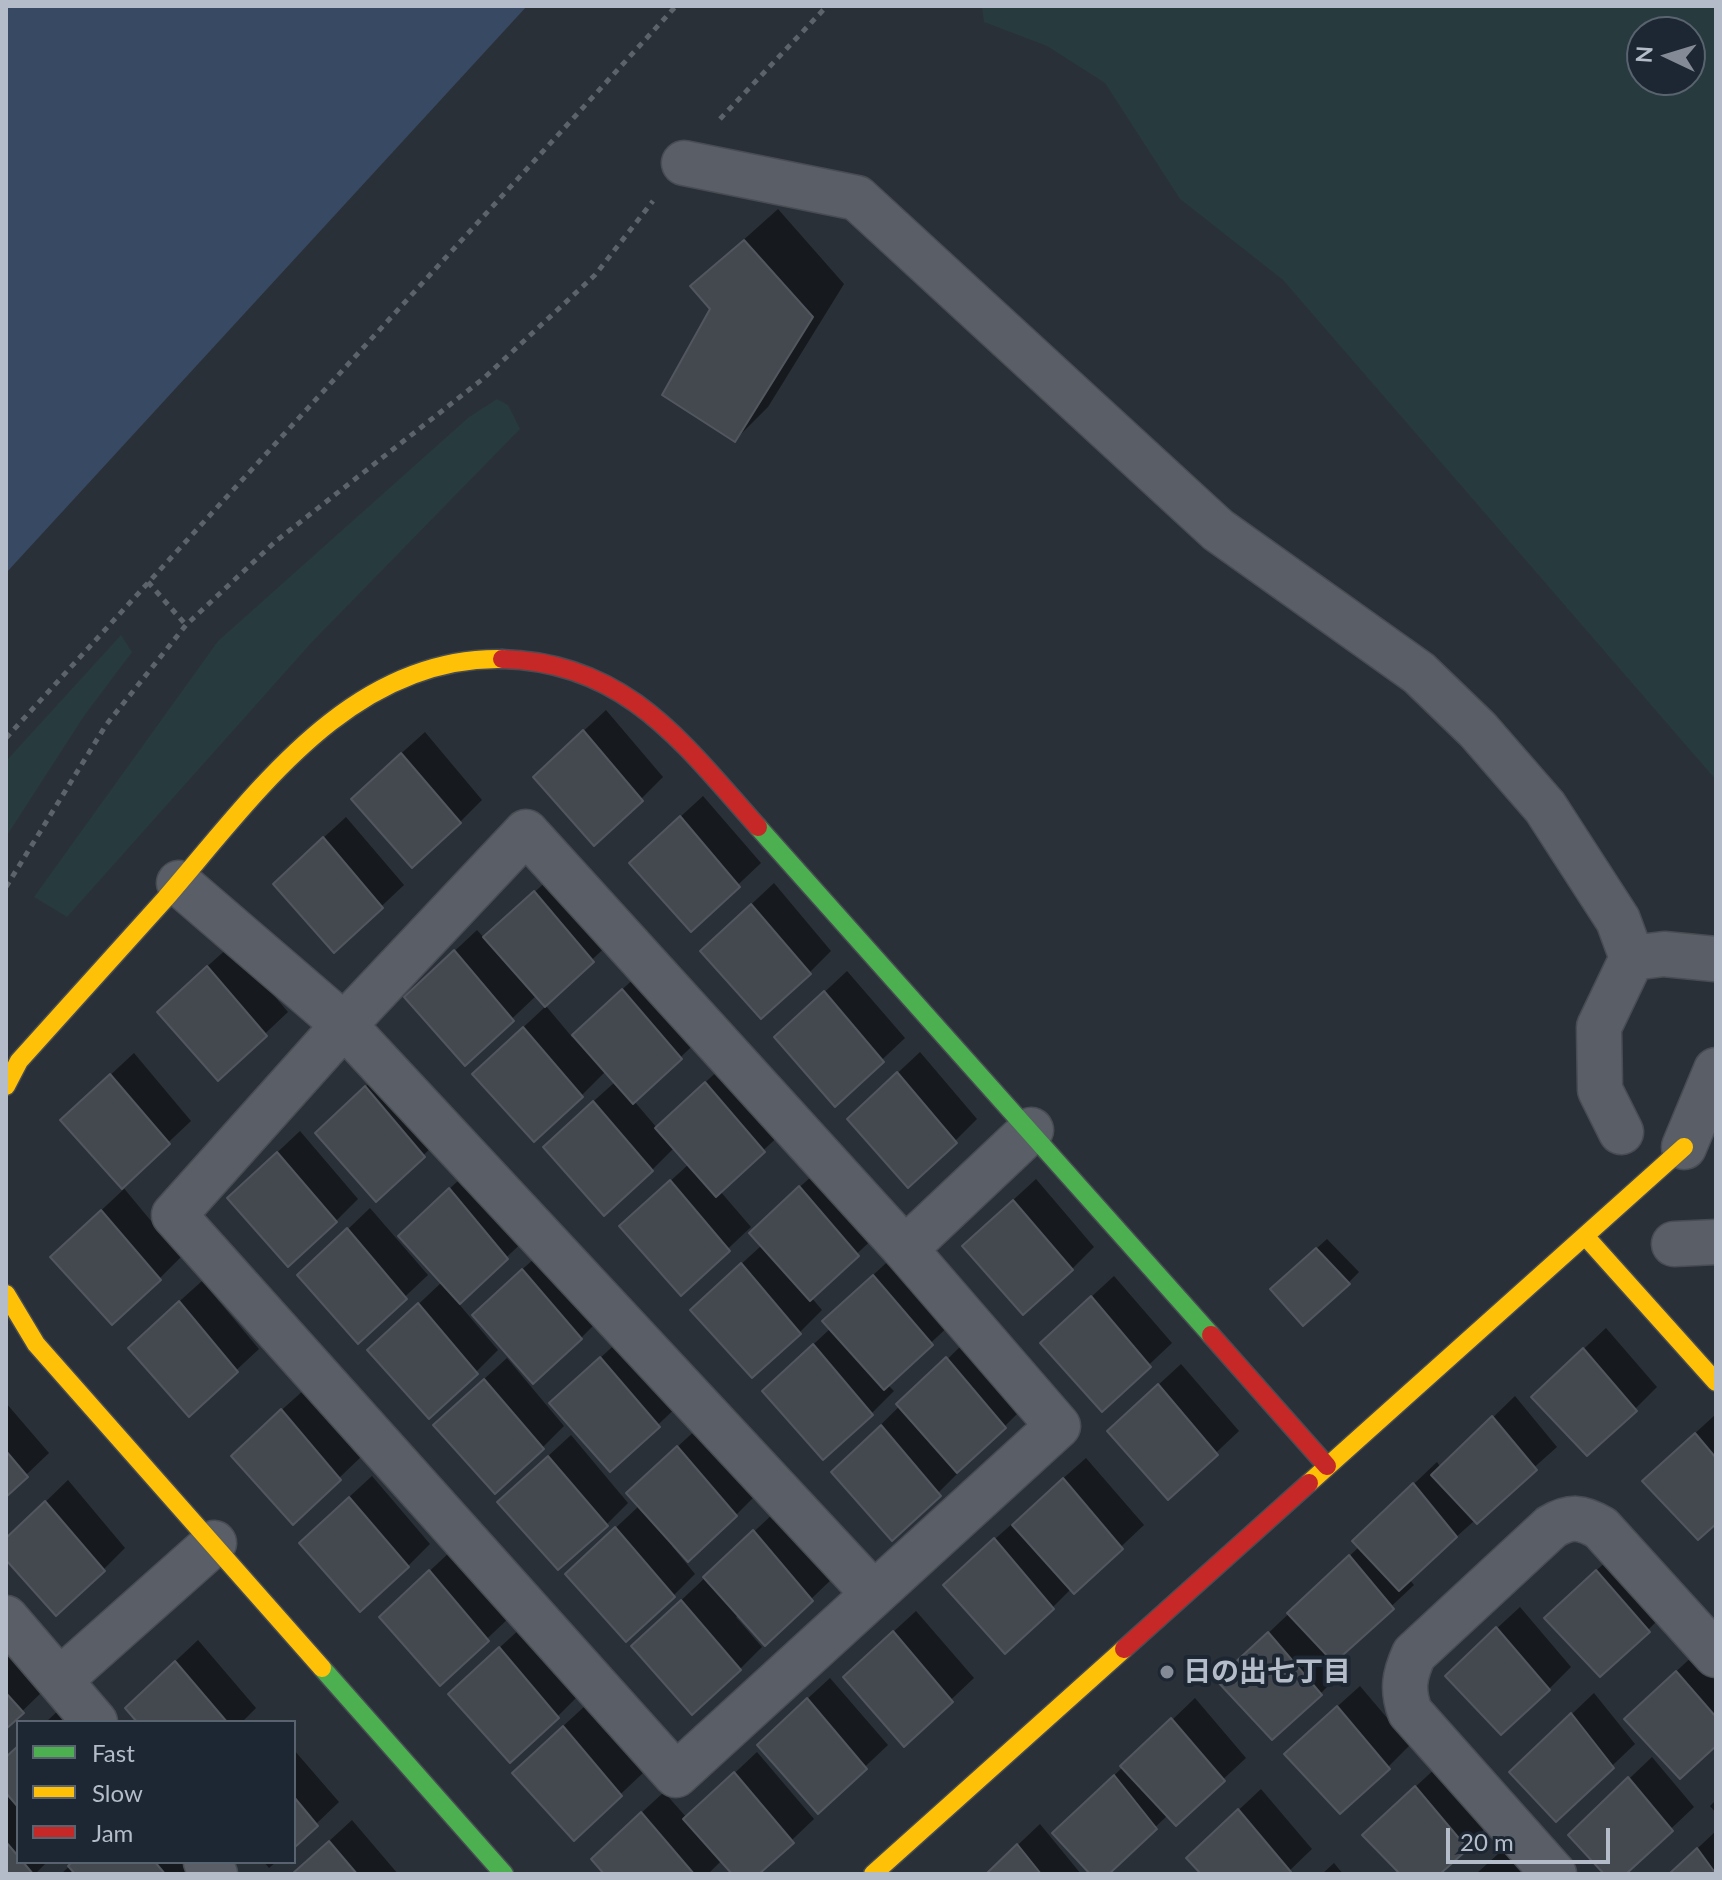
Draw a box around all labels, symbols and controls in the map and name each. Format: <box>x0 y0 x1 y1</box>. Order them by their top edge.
north arrow <box>1626 16 1706 96</box>
text: N <box>1629 45 1658 64</box>
place label: 日の出七丁目 <box>1183 1655 1351 1689</box>
marker: 日の出七丁目 <box>1158 1663 1176 1681</box>
legend <box>16 1720 296 1864</box>
text: Fast <box>92 1738 135 1767</box>
text: Slow <box>92 1778 143 1807</box>
scale bar <box>1450 1812 1614 1862</box>
text: Jam <box>92 1818 133 1847</box>
text: 20 m <box>1460 1827 1514 1856</box>

